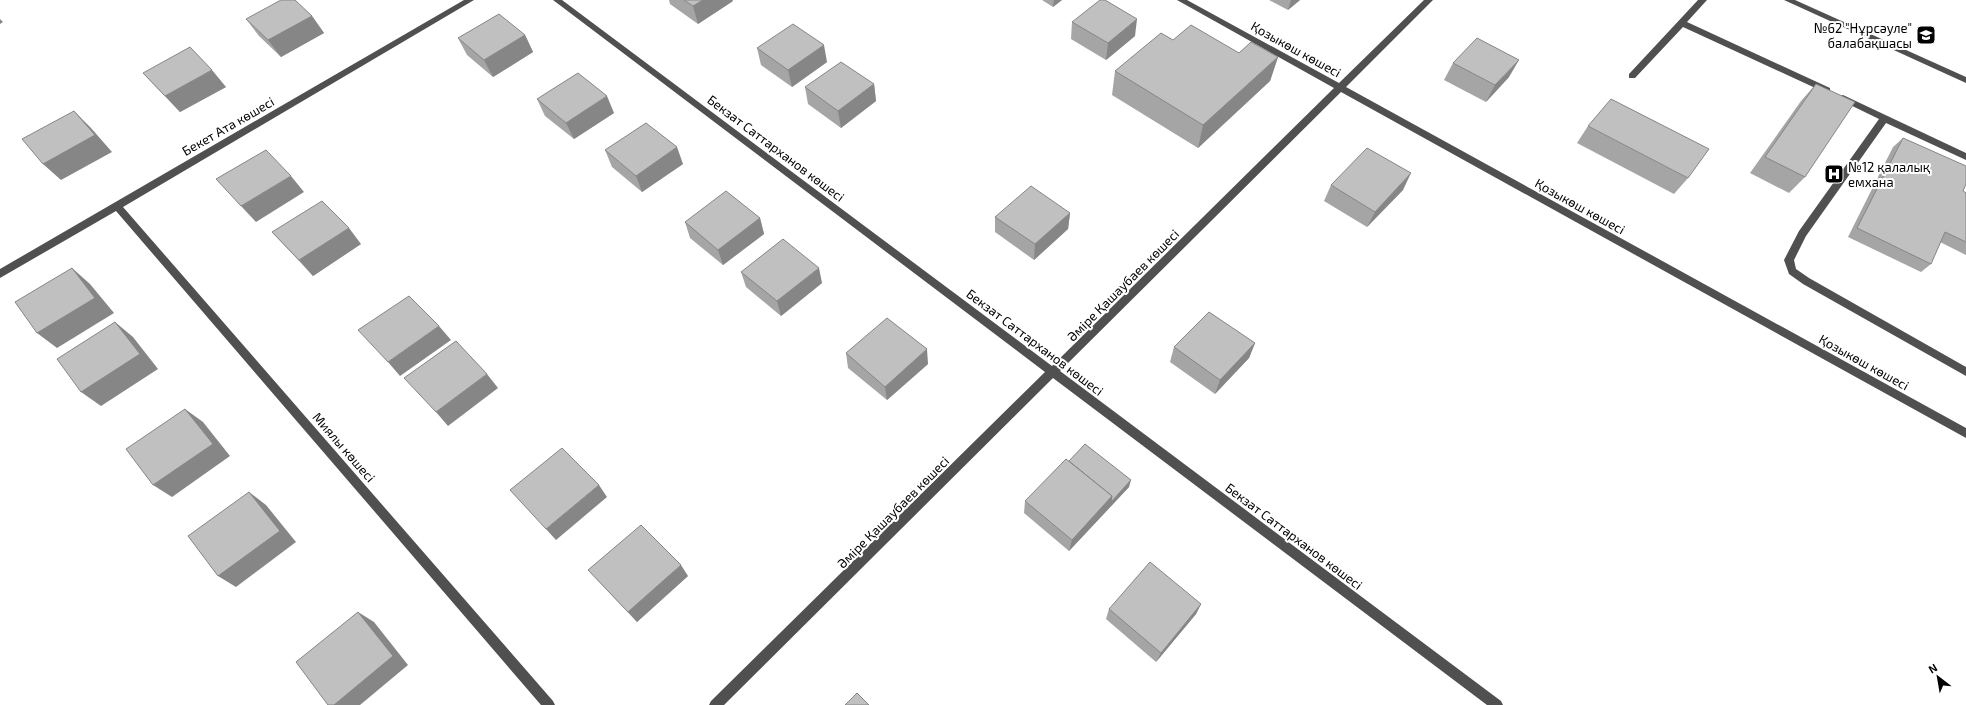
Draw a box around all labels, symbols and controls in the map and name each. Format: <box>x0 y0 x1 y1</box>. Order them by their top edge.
street label: Қозыкөш көшесі <box>1248 18 1344 80</box>
place label: №62 "Нұрсәуле" балабақшасы <box>1814 20 1912 51</box>
school or university icon: №62 "Нұрсәуле" балабақшасы <box>1915 24 1937 46</box>
street label: Бекзат Саттарханов көшесі <box>704 91 848 205</box>
street label: Бекет Ата көшесі <box>179 93 277 159</box>
place label: №12 қалалық емхана <box>1848 159 1931 190</box>
hospital icon: №12 қалалық емхана <box>1823 163 1845 185</box>
street label: Қозыкөш көшесі <box>1532 175 1628 237</box>
street label: Әміре Қашаубаев көшесі <box>1064 226 1182 344</box>
street label: Бекзат Саттарханов көшесі <box>963 285 1107 399</box>
street label: Қозыкөш көшесі <box>1816 331 1912 393</box>
street label: Миялы көшесі <box>309 409 379 485</box>
street label: Әміре Қашаубаев көшесі <box>834 453 952 571</box>
street label: Бекзат Саттарханов көшесі <box>1222 479 1366 593</box>
north arrow <box>1918 657 1958 697</box>
text: N <box>1926 660 1939 676</box>

